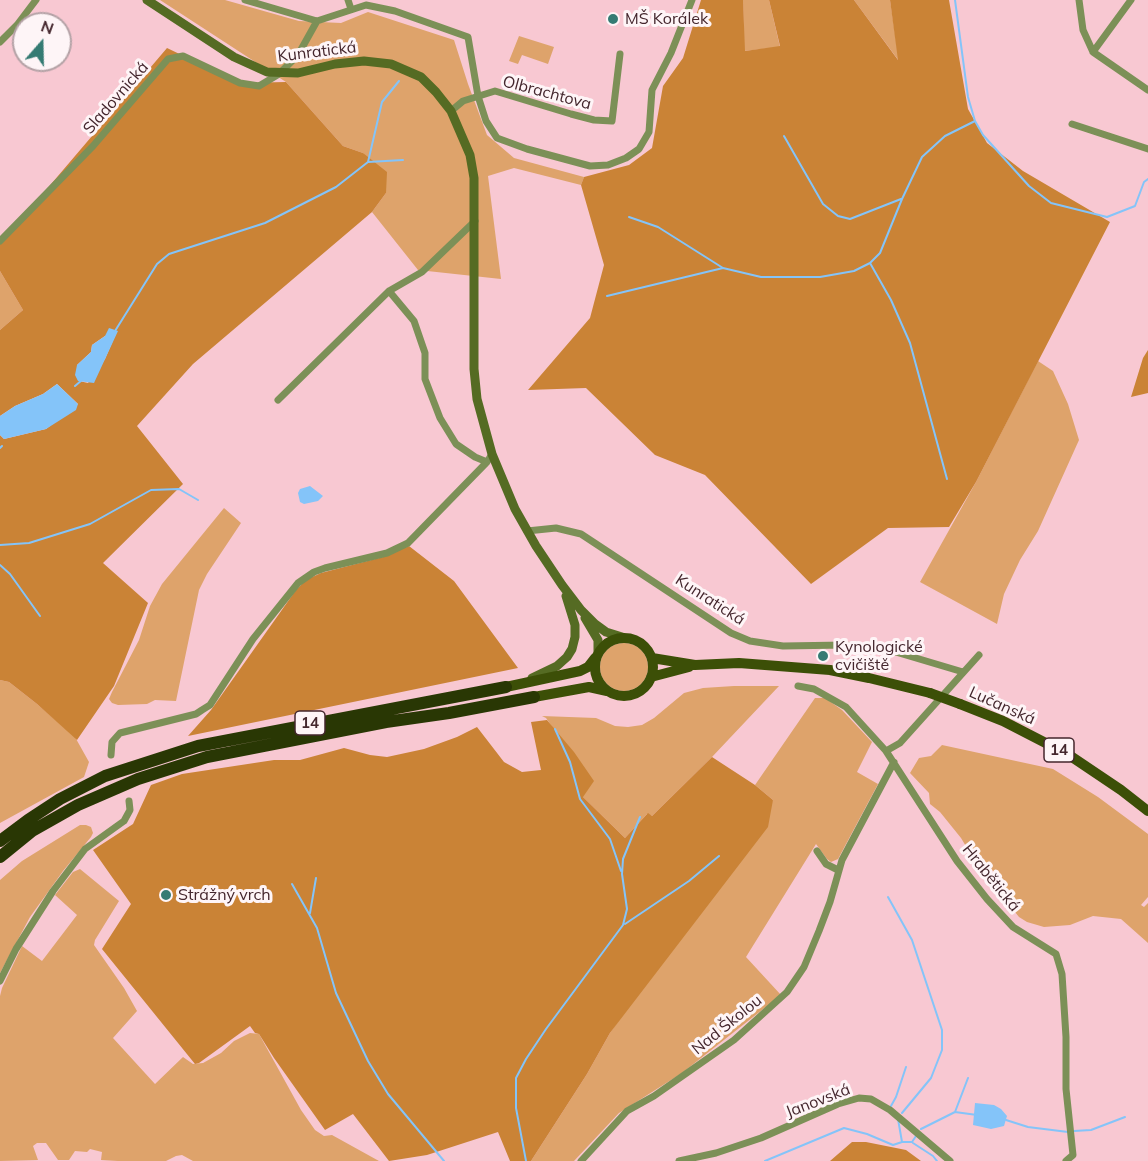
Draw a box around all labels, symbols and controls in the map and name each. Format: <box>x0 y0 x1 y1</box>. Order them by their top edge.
place label: MŠ Korálek <box>625 9 708 29</box>
north arrow <box>12 12 72 72</box>
marker: MŠ Korálek <box>606 12 620 26</box>
text: N <box>38 15 57 38</box>
street label: Kunratická <box>277 38 357 66</box>
street label: Sladovnická <box>79 58 153 138</box>
street label: Olbrachtova <box>501 72 593 114</box>
street label: Kunratická <box>672 570 748 630</box>
place label: Kynologické cvičiště <box>835 637 923 675</box>
marker: Kynologické cvičiště <box>816 649 830 663</box>
street label: Lučanská <box>966 683 1038 729</box>
road number: 14 <box>295 711 325 735</box>
road number: 14 <box>1044 738 1074 762</box>
street label: Hrabětická <box>958 840 1024 916</box>
place label: Strážný vrch <box>178 885 271 905</box>
marker: Strážný vrch <box>159 888 173 902</box>
street label: Nad Školou <box>688 991 766 1059</box>
street label: Janovská <box>783 1080 853 1122</box>

